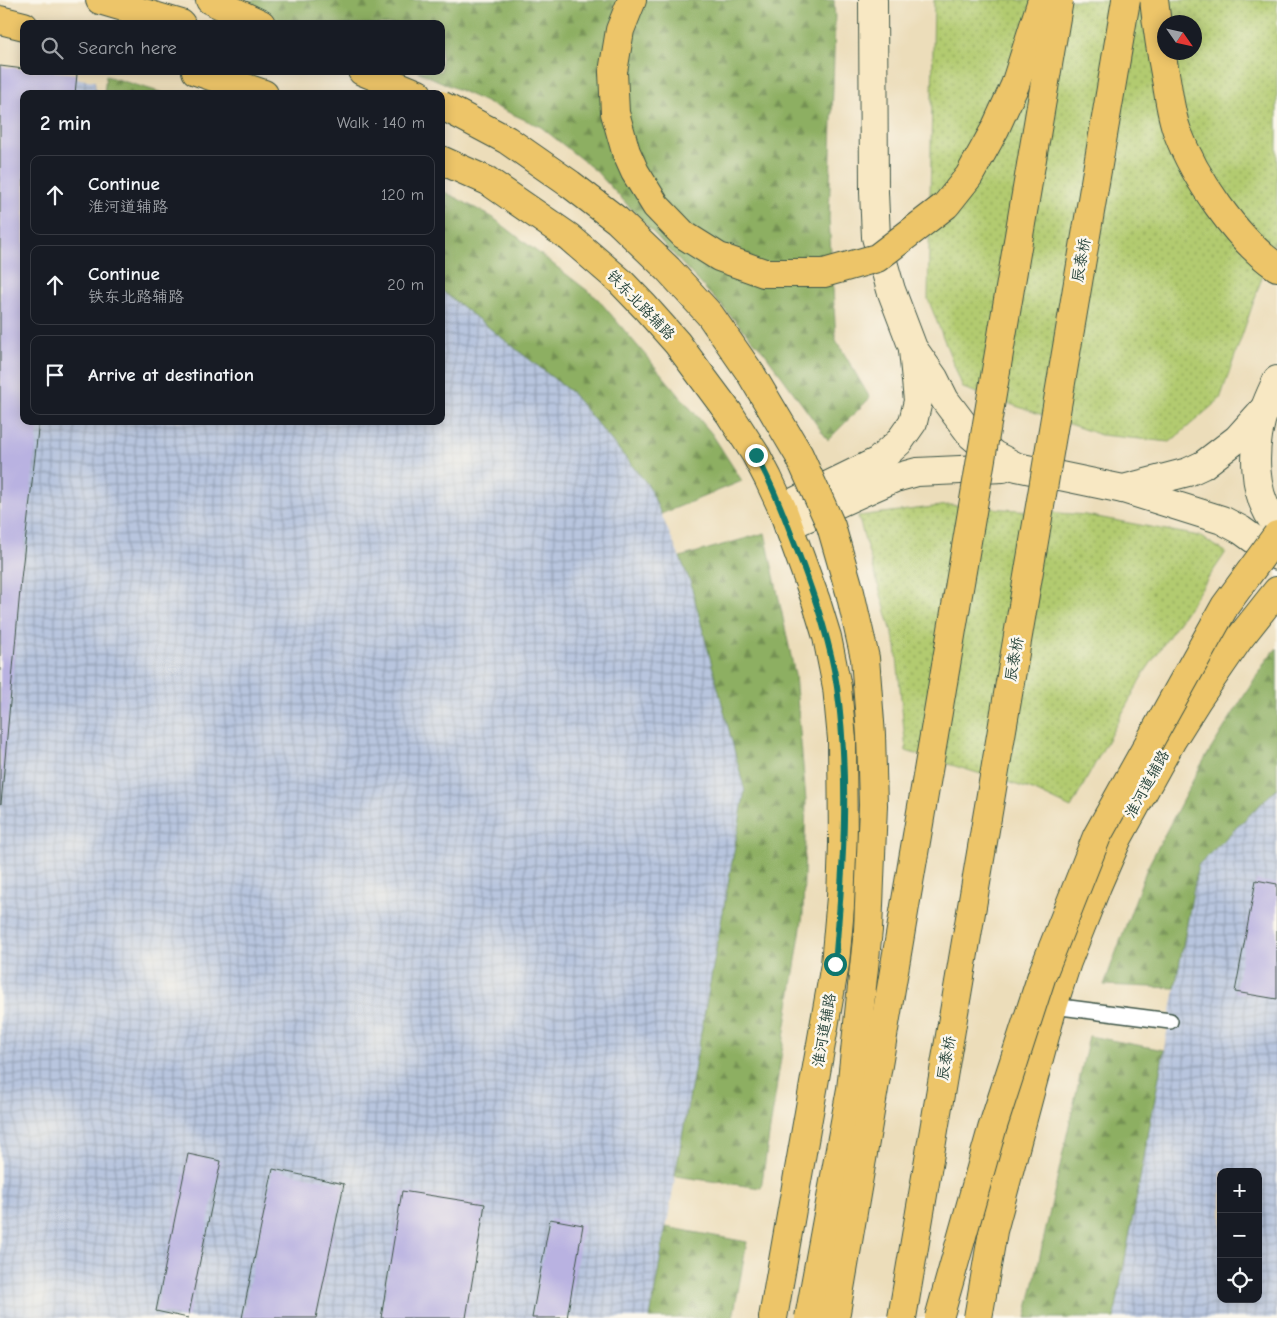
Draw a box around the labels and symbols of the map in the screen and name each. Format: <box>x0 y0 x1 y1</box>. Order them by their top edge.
north arrow <box>1157 15 1202 60</box>
street label: 辰泰桥 <box>1068 236 1094 284</box>
street label: 铁东北路辅路 <box>603 266 679 344</box>
route end <box>745 444 768 467</box>
street label: 辰泰桥 <box>1001 635 1027 683</box>
street label: 淮河道辅路 <box>1121 747 1173 821</box>
route start <box>824 953 847 976</box>
street label: 淮河道辅路 <box>809 991 839 1069</box>
street label: 辰泰桥 <box>933 1034 959 1082</box>

